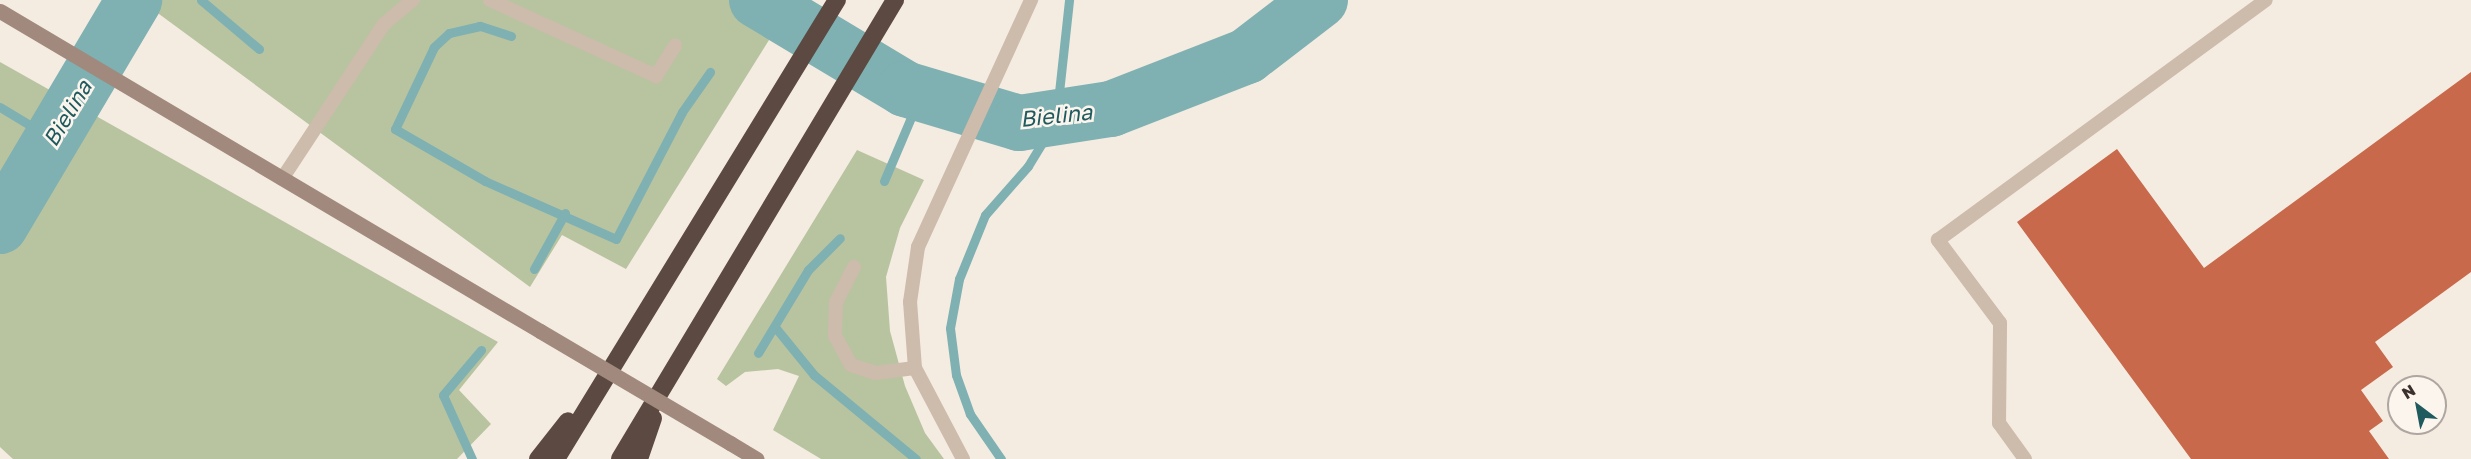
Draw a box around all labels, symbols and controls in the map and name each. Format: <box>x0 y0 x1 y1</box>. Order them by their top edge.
water label: Bielina <box>37 75 97 151</box>
water label: Bielina <box>1019 98 1093 132</box>
north arrow <box>2387 375 2447 435</box>
text: N <box>2398 380 2419 403</box>

